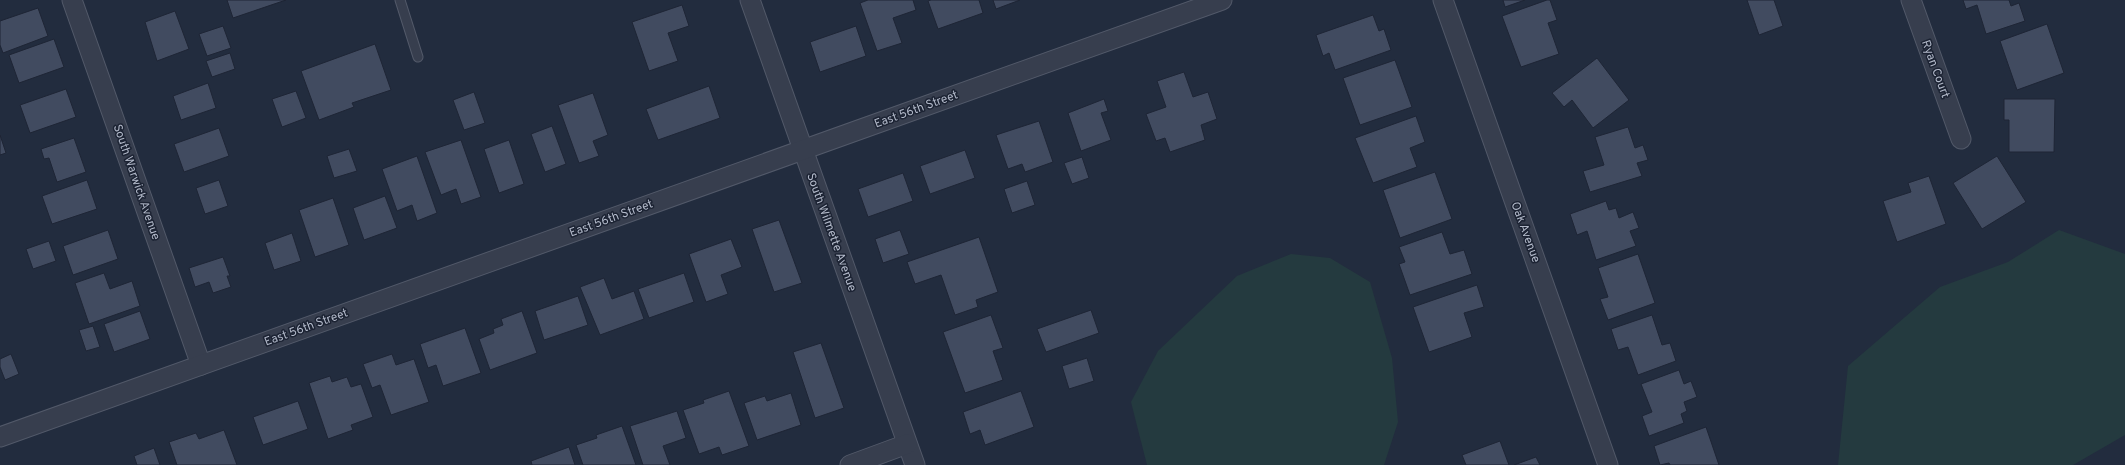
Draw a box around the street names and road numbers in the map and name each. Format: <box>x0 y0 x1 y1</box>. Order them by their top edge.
street label: Ryan Court <box>1917 38 1953 101</box>
street label: East 56th Street <box>872 87 960 132</box>
street label: South Warwick Avenue <box>109 122 163 242</box>
street label: South Wilmette Avenue <box>802 171 860 294</box>
street label: East 56th Street <box>567 196 655 241</box>
street label: Oak Avenue <box>1507 200 1543 265</box>
street label: East 56th Street <box>262 305 350 350</box>

